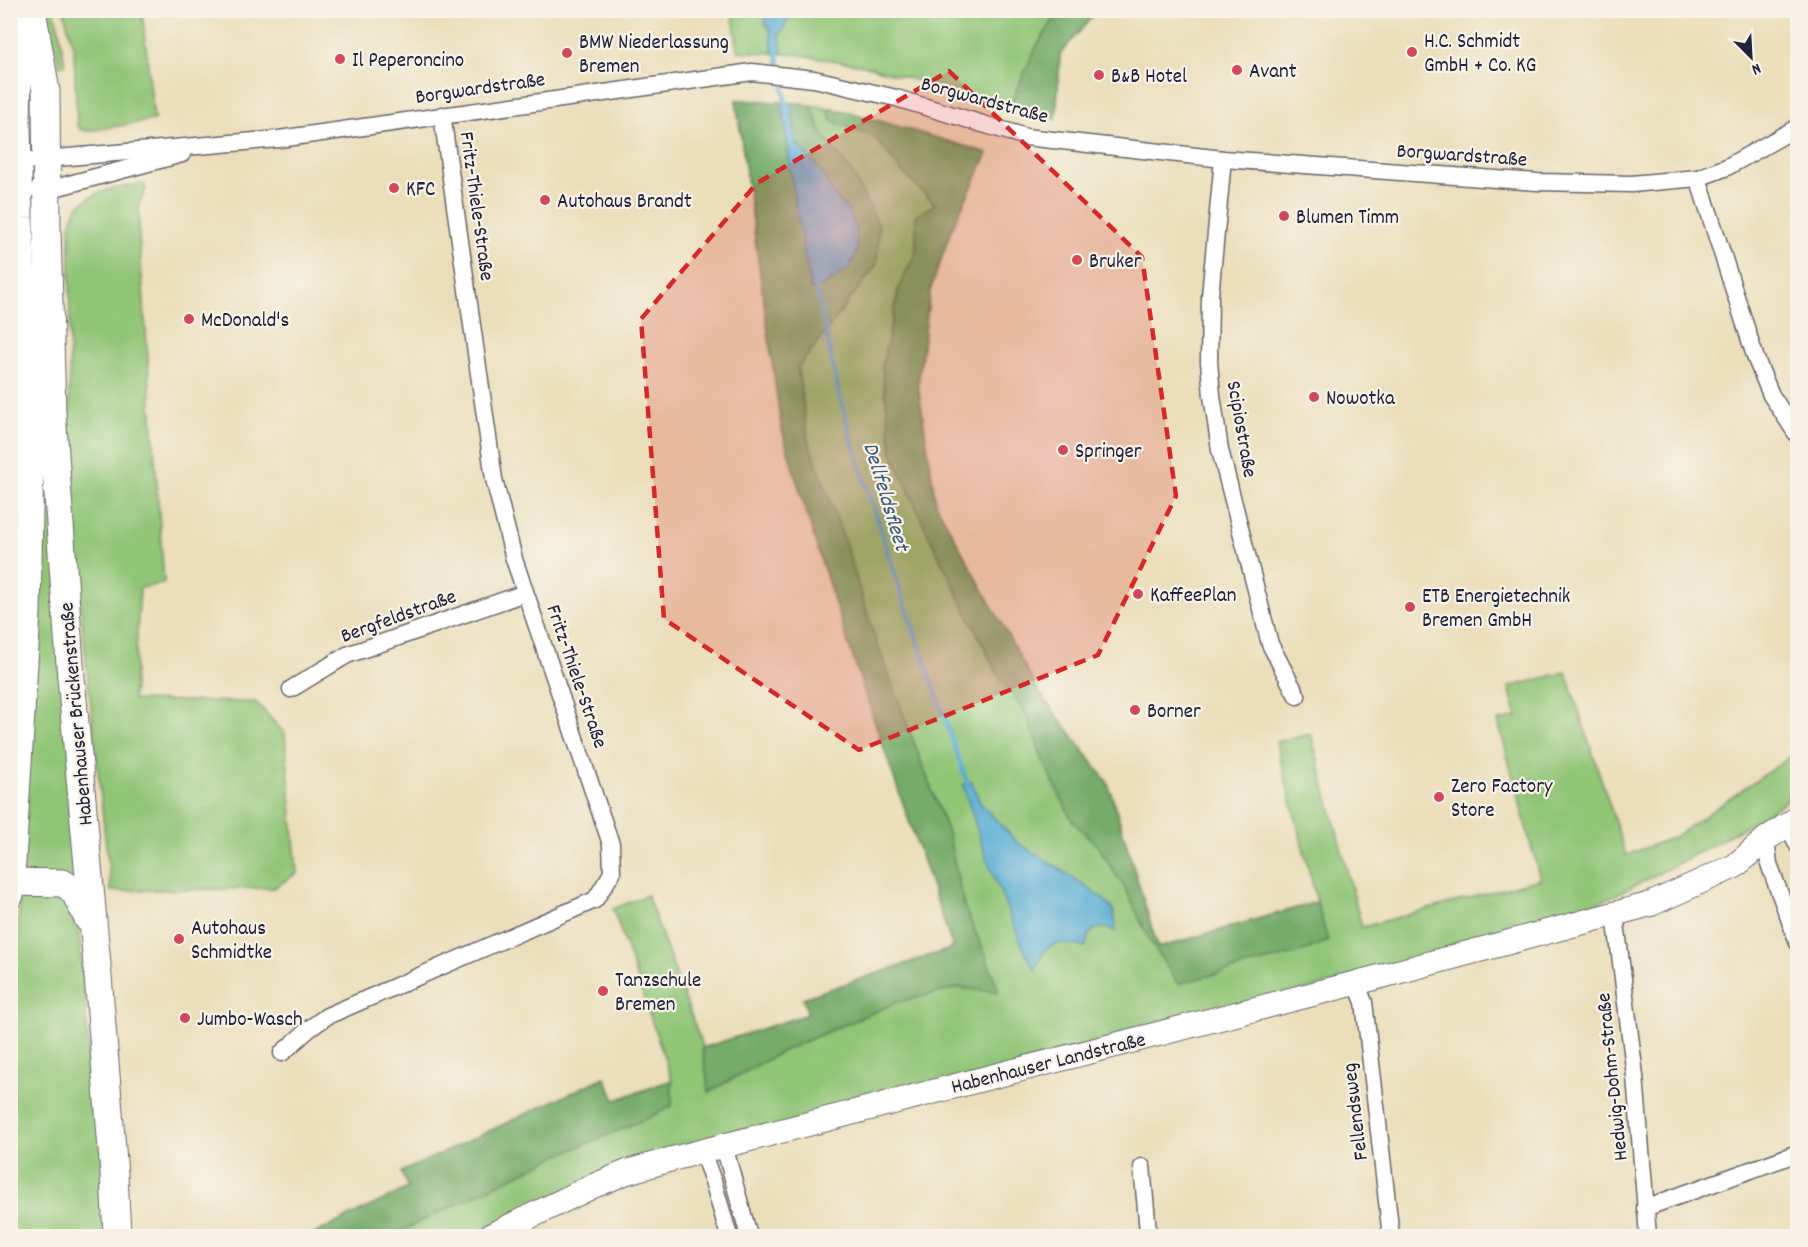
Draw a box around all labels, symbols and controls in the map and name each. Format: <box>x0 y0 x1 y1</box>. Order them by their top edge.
north arrow <box>1721 27 1781 87</box>
place label: H.C. Schmidt GmbH + Co. KG <box>1424 28 1536 82</box>
place label: BMW Niederlassung Bremen <box>579 29 729 83</box>
marker: H.C. Schmidt GmbH + Co. KG <box>1405 45 1419 59</box>
marker: BMW Niederlassung Bremen <box>560 46 574 60</box>
place label: Il Peperoncino <box>352 47 464 77</box>
marker: Il Peperoncino <box>333 52 347 66</box>
text: N <box>1748 56 1764 81</box>
place label: Avant <box>1249 58 1297 88</box>
place label: B&B Hotel <box>1111 63 1187 93</box>
marker: Avant <box>1230 63 1244 77</box>
street label: Borgwardstraße <box>414 66 547 114</box>
marker: B&B Hotel <box>1092 68 1106 82</box>
street label: Borgwardstraße <box>917 70 1051 133</box>
street label: Fritz-Thiele-Straße <box>450 130 500 283</box>
street label: Borgwardstraße <box>1396 137 1528 177</box>
place label: KFC <box>406 176 435 206</box>
marker: KFC <box>387 181 401 195</box>
place label: Autohaus Brandt <box>557 188 692 218</box>
marker: Autohaus Brandt <box>538 193 552 207</box>
place label: Blumen Timm <box>1296 204 1399 234</box>
marker: Blumen Timm <box>1277 209 1291 223</box>
place label: Bruker <box>1089 248 1142 278</box>
marker: Bruker <box>1070 253 1084 267</box>
place label: McDonald's <box>201 307 289 337</box>
marker: McDonald's <box>182 312 196 326</box>
street label: Scipiostraße <box>1217 379 1263 480</box>
place label: Nowotka <box>1326 385 1396 415</box>
marker: Nowotka <box>1307 390 1321 404</box>
place label: Springer <box>1075 438 1142 468</box>
water label: Dellfeldsfleet <box>853 439 916 557</box>
marker: Springer <box>1056 443 1070 457</box>
place label: KaffeePlan <box>1150 582 1236 612</box>
street label: Bergfeldstraße <box>337 583 461 653</box>
place label: ETB Energietechnik Bremen GmbH <box>1422 583 1570 637</box>
marker: KaffeePlan <box>1131 587 1145 601</box>
marker: ETB Energietechnik Bremen GmbH <box>1403 600 1417 614</box>
street label: Habenhauser Brückenstraße <box>53 601 103 827</box>
street label: Fritz-Thiele-Straße <box>537 601 614 753</box>
place label: Borner <box>1147 698 1201 728</box>
marker: Borner <box>1128 703 1142 717</box>
place label: Zero Factory Store <box>1451 773 1553 827</box>
marker: Zero Factory Store <box>1432 790 1446 804</box>
place label: Autohaus Schmidtke <box>191 915 272 969</box>
marker: Autohaus Schmidtke <box>172 932 186 946</box>
place label: Tanzschule Bremen <box>615 967 701 1021</box>
marker: Tanzschule Bremen <box>596 984 610 998</box>
street label: Hedwig-Dohm-Straße <box>1590 991 1638 1162</box>
place label: Jumbo-Wasch <box>197 1006 303 1036</box>
marker: Jumbo-Wasch <box>178 1011 192 1025</box>
street label: Habenhauser Landstraße <box>948 1026 1149 1104</box>
street label: Fellendsweg <box>1336 1061 1378 1162</box>

